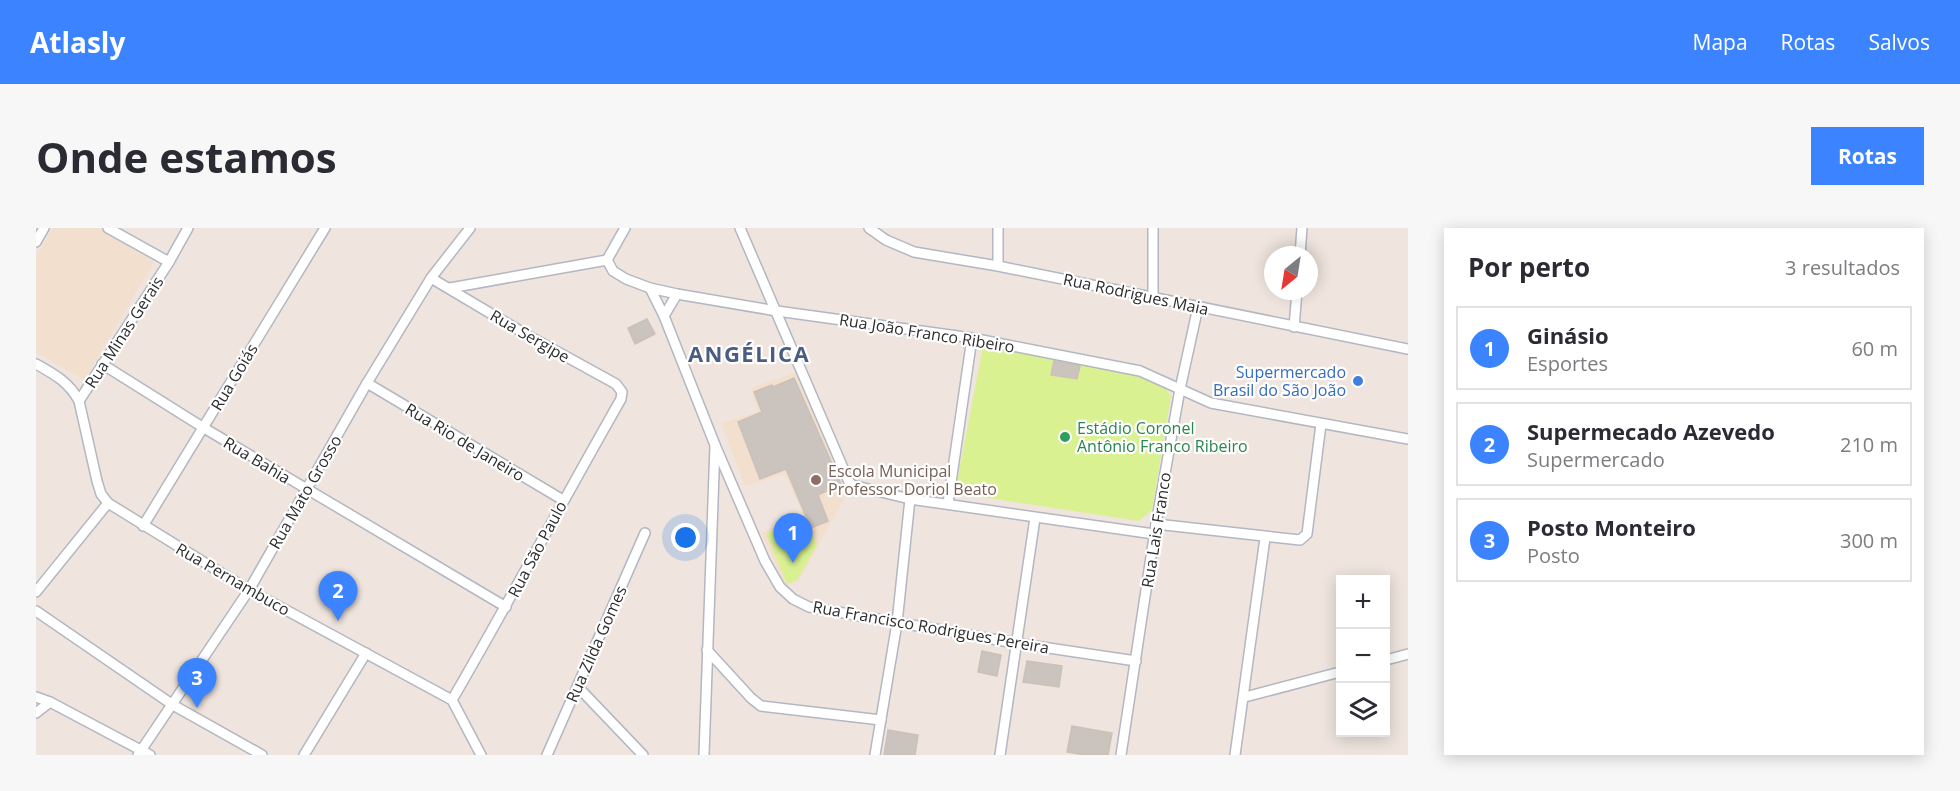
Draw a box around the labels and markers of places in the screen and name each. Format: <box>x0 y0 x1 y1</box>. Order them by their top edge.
place label: Supermercado Brasil do São João <box>1213 361 1346 401</box>
marker: Supermercado Brasil do São João <box>1351 374 1365 388</box>
place label: Estádio Coronel Antônio Franco Ribeiro <box>1077 417 1248 457</box>
marker: Estádio Coronel Antônio Franco Ribeiro <box>1058 430 1072 444</box>
place label: Escola Municipal Professor Doriol Beato <box>828 460 997 500</box>
marker: Escola Municipal Professor Doriol Beato <box>809 473 823 487</box>
pin: 1 <box>774 514 813 563</box>
pin: 2 <box>318 572 358 621</box>
pin: 3 <box>178 658 216 708</box>

